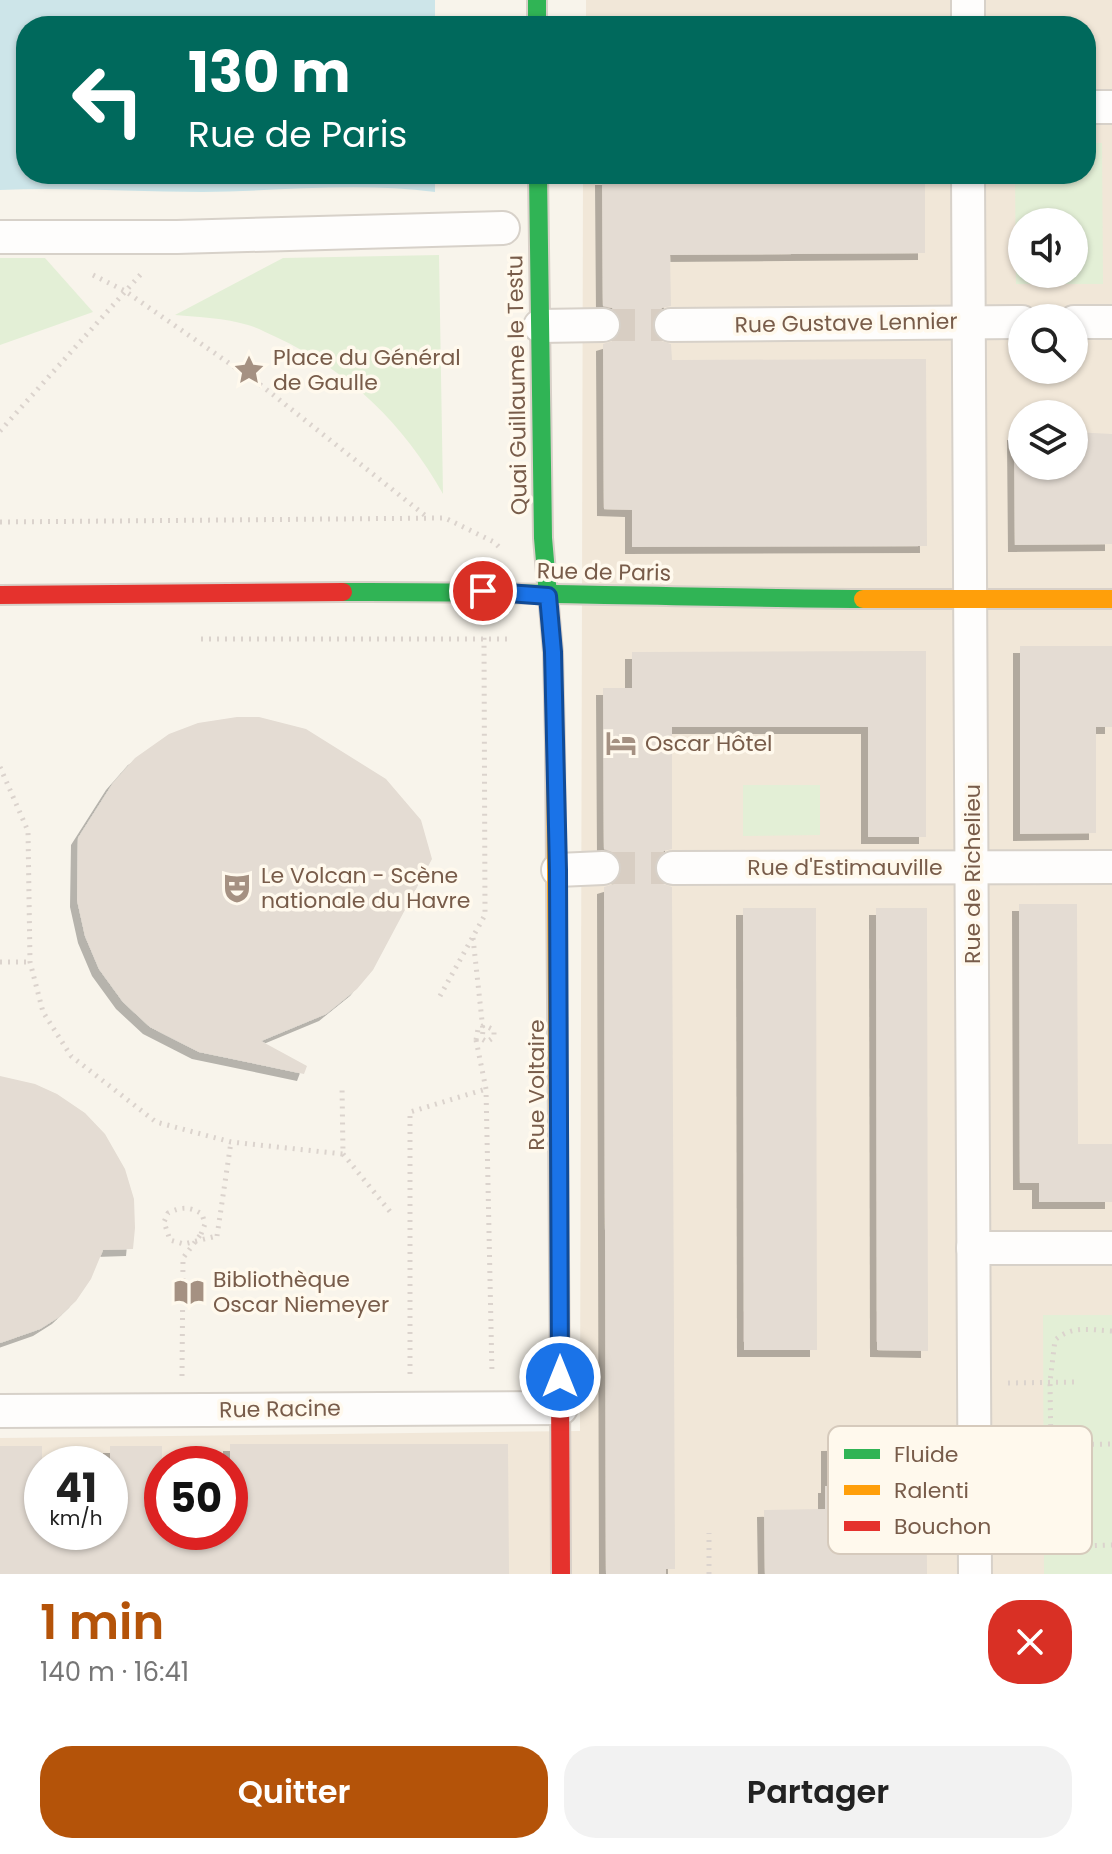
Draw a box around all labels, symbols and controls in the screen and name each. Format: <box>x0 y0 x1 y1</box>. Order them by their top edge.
text: 130 m <box>188 33 351 112</box>
icon: left <box>56 48 160 152</box>
text: Rue de Paris <box>188 109 407 160</box>
map controls <box>1008 208 1088 480</box>
button: sound <box>1008 208 1088 288</box>
street label: Quai Guillaume le Testu <box>499 255 535 515</box>
button: search <box>1008 304 1088 384</box>
street label: Rue Gustave Lennier <box>734 306 958 340</box>
place label: Place du Général de Gaulle <box>273 342 461 398</box>
place icon: Place du Général de Gaulle <box>232 353 266 387</box>
button: layers <box>1008 400 1088 480</box>
street label: Rue de Paris <box>537 555 671 589</box>
pin <box>449 557 517 625</box>
icon: arrive <box>461 569 505 613</box>
hotel icon: Oscar Hôtel <box>604 726 638 760</box>
place label: Oscar Hôtel <box>645 728 772 759</box>
street label: Rue de Richelieu <box>957 784 988 964</box>
street label: Rue d'Estimauville <box>747 852 943 883</box>
place label: Le Volcan - Scène nationale du Havre <box>261 860 470 916</box>
theatre icon: Le Volcan - Scène nationale du Havre <box>220 871 254 905</box>
street label: Rue Voltaire <box>521 1019 552 1151</box>
place label: Bibliothèque Oscar Niemeyer <box>213 1264 389 1320</box>
library icon: Bibliothèque Oscar Niemeyer <box>172 1275 206 1309</box>
position arrow <box>518 1335 602 1419</box>
street label: Rue Racine <box>219 1392 341 1426</box>
legend <box>828 1426 1092 1554</box>
text: Fluide <box>894 1439 959 1470</box>
speed limit sign: 50 <box>144 1446 248 1550</box>
text: 41 <box>55 1460 97 1516</box>
text: Ralenti <box>894 1475 969 1506</box>
text: km/h <box>49 1504 103 1532</box>
text: Bouchon <box>894 1511 991 1542</box>
text: 1 min <box>40 1589 164 1656</box>
button: close <box>988 1600 1072 1684</box>
text: 140 m · 16:41 <box>40 1654 189 1690</box>
button: Quitter <box>40 1746 548 1838</box>
button: Partager <box>564 1746 1072 1838</box>

